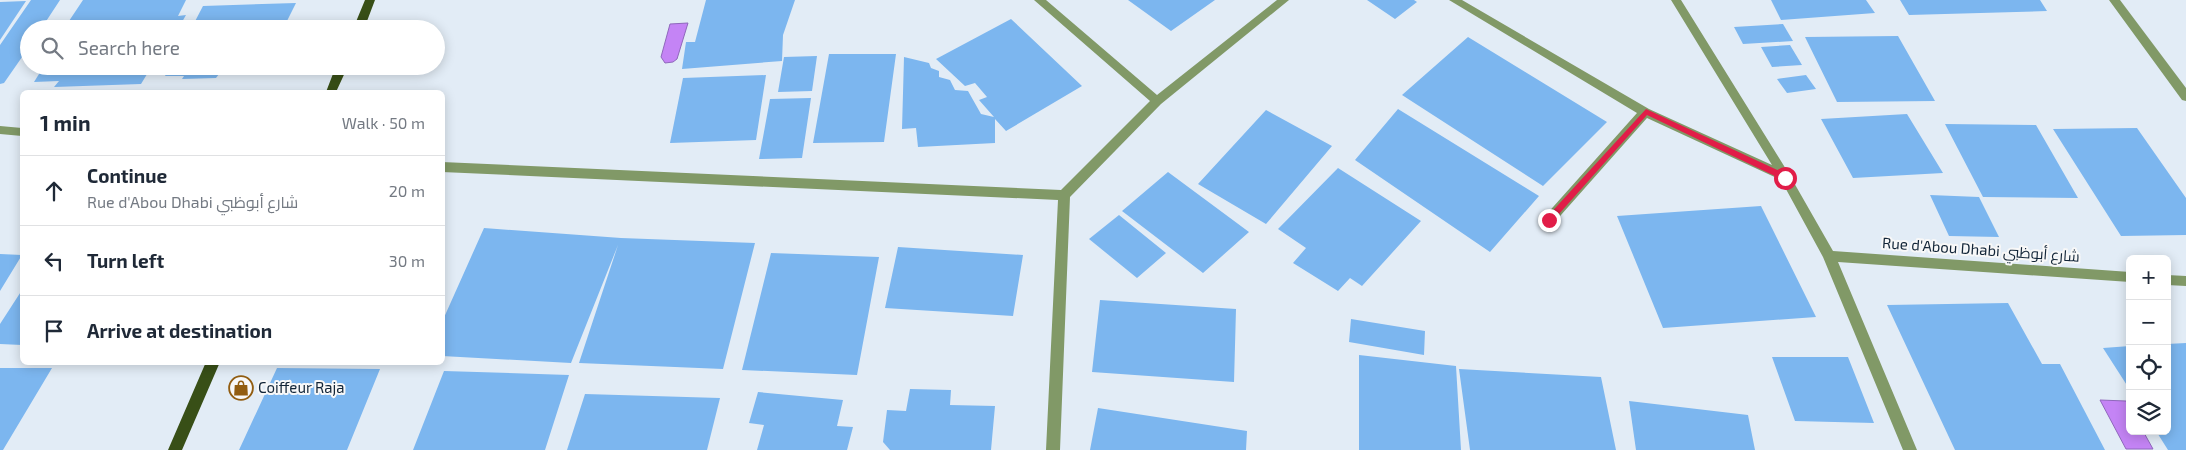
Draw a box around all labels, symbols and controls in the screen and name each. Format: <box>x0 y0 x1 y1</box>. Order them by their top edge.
search box <box>20 20 445 75</box>
icon: search <box>38 34 66 62</box>
text: Search here <box>78 36 180 59</box>
text: 1 min <box>40 110 91 135</box>
text: Walk · 50 m <box>342 113 425 132</box>
text: Continue <box>87 164 167 187</box>
route start <box>1774 167 1797 190</box>
icon: ahead <box>40 177 68 205</box>
text: 20 m <box>389 181 425 200</box>
text: Rue d'Abou Dhabi شارع أبوظبي <box>87 192 298 211</box>
route end <box>1538 209 1561 232</box>
street label: Rue d'Abou Dhabi شارع أبوظبي <box>1881 233 2081 269</box>
icon: left <box>40 247 68 275</box>
text: Turn left <box>87 249 164 272</box>
text: 30 m <box>389 251 425 270</box>
map controls <box>2126 255 2171 435</box>
button: + <box>2126 255 2171 300</box>
button: − <box>2126 300 2171 345</box>
icon: arrive <box>40 317 68 345</box>
text: Arrive at destination <box>87 319 272 342</box>
button: locate <box>2126 345 2171 390</box>
shop icon: Coiffeur Raja <box>228 375 254 401</box>
place label: Coiffeur Raja <box>258 378 344 397</box>
button: layers <box>2126 390 2171 435</box>

